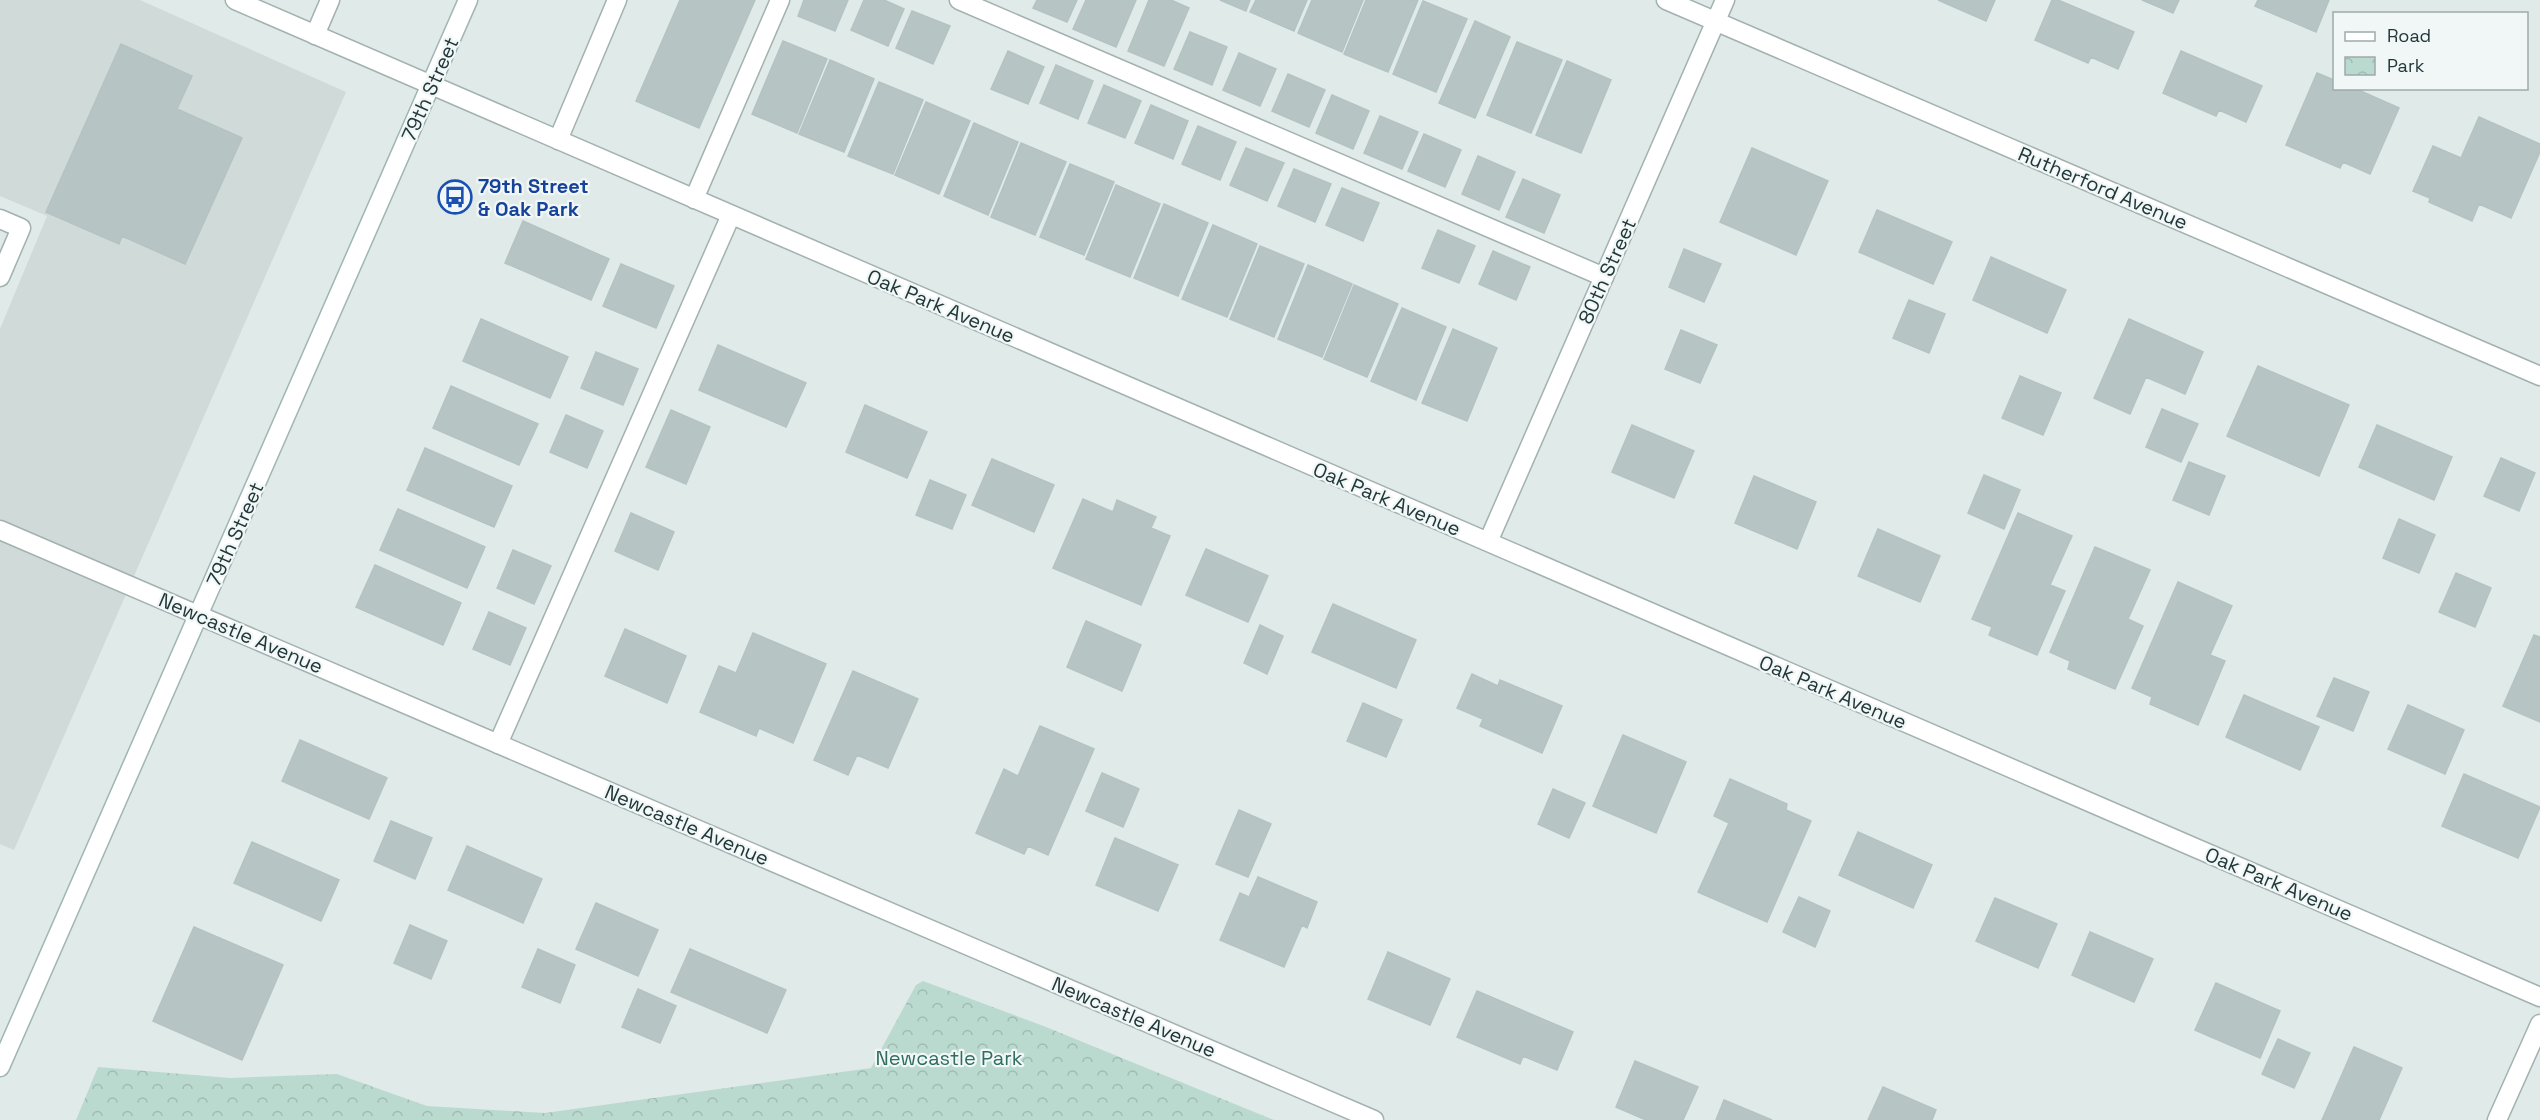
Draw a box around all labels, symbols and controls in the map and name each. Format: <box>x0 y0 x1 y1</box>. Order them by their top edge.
legend <box>2333 12 2528 90</box>
text: Road <box>2387 24 2431 47</box>
street label: 79th Street <box>396 33 464 145</box>
text: Park <box>2387 54 2425 77</box>
street label: Rutherford Avenue <box>2014 140 2192 236</box>
place label: 79th Street & Oak Park <box>478 173 589 222</box>
bus stop icon: 79th Street & Oak Park <box>437 179 473 215</box>
street label: 80th Street <box>1572 214 1642 328</box>
street label: Oak Park Avenue <box>863 263 1019 349</box>
street label: Oak Park Avenue <box>1309 456 1465 542</box>
street label: 79th Street <box>201 478 269 590</box>
street label: Newcastle Avenue <box>155 587 327 679</box>
street label: Oak Park Avenue <box>1755 649 1911 735</box>
street label: Newcastle Avenue <box>601 779 773 871</box>
street label: Oak Park Avenue <box>2201 841 2357 927</box>
street label: Newcastle Avenue <box>1048 971 1220 1063</box>
park label: Newcastle Park <box>875 1045 1023 1071</box>

